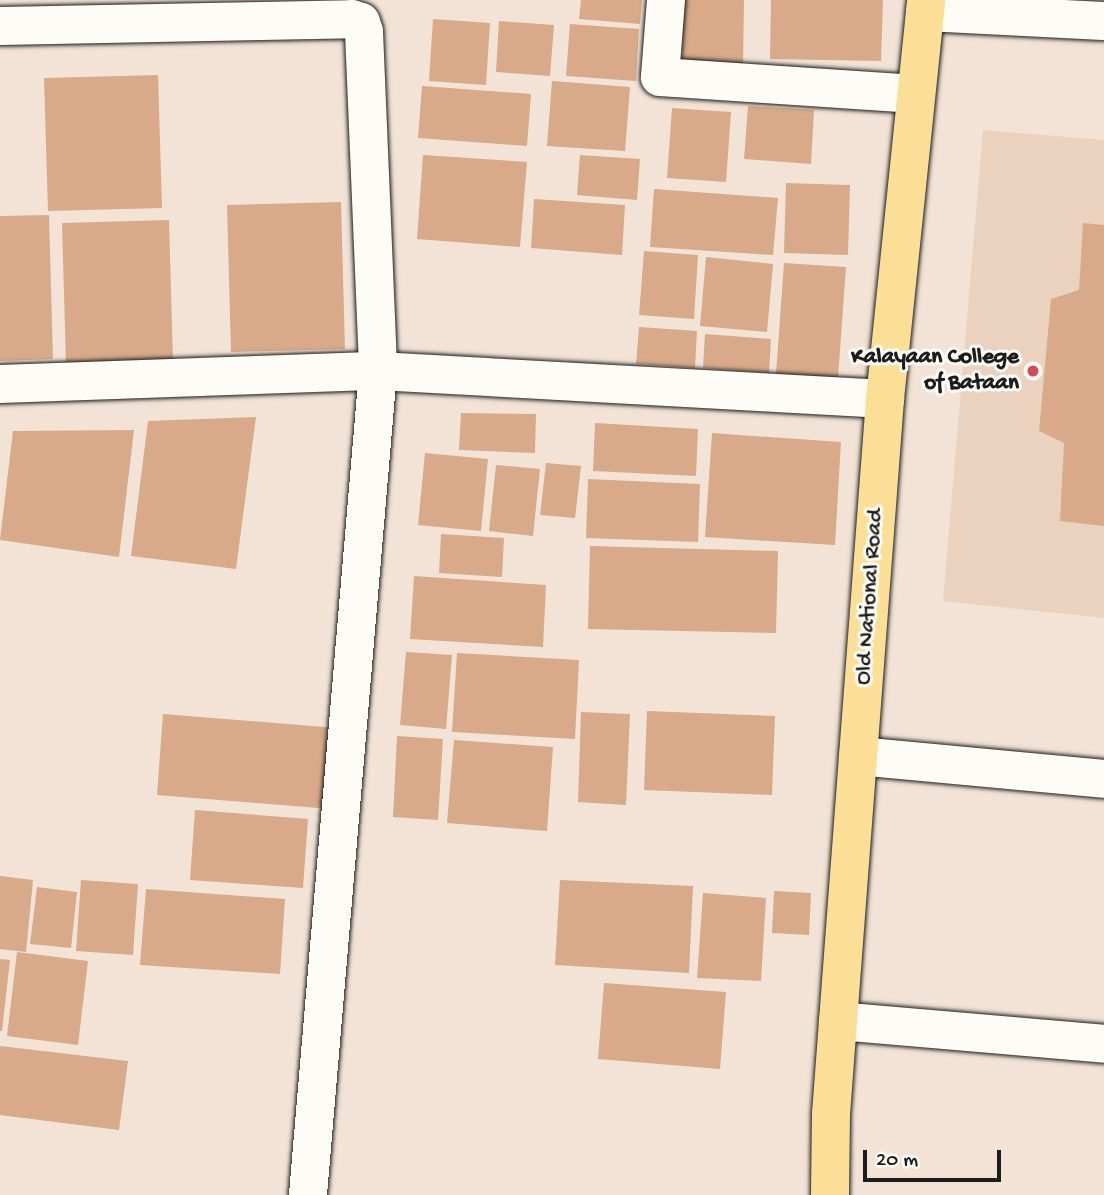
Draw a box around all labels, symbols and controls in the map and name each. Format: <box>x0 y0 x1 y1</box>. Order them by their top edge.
place label: Kalayaan College of Bataan <box>851 344 1019 398</box>
marker: Kalayaan College of Bataan <box>1025 363 1041 379</box>
street label: Old National Road <box>851 508 891 686</box>
scale bar <box>866 1136 1004 1180</box>
text: 20 m <box>876 1149 918 1174</box>

